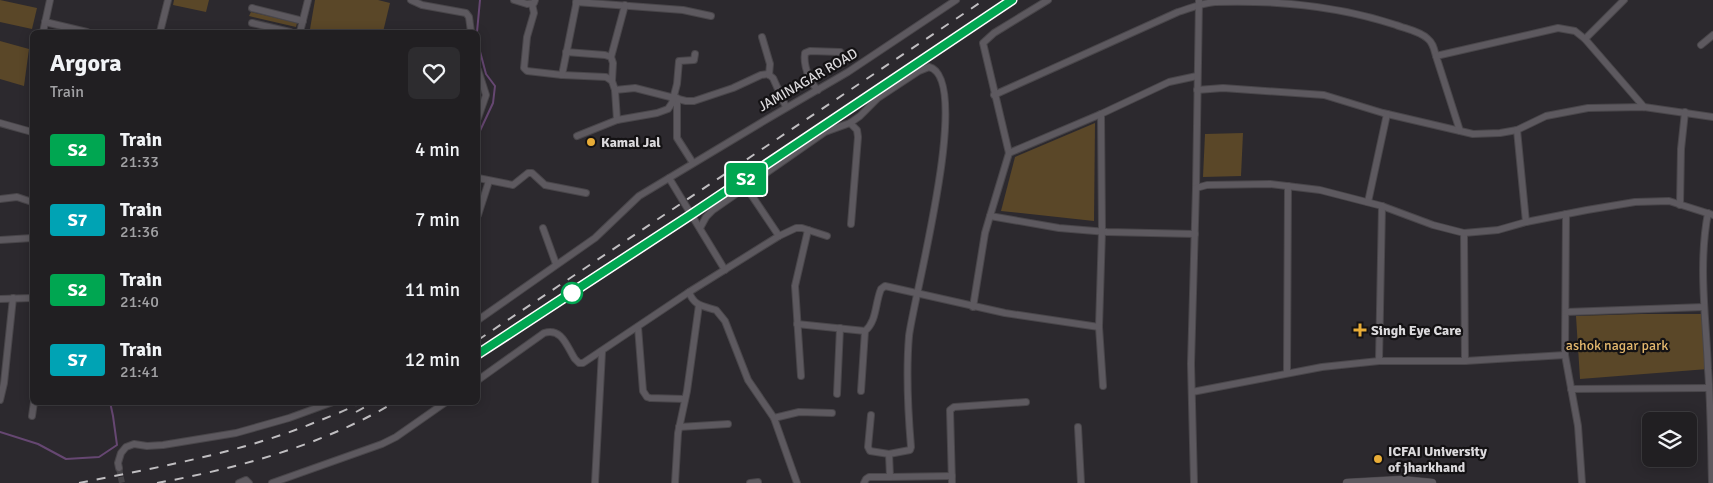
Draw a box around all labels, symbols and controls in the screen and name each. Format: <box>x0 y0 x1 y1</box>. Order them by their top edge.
street label: JAMINAGAR ROAD <box>755 45 861 115</box>
button: heart <box>408 47 460 99</box>
text: Argora <box>50 48 122 78</box>
text: Train <box>50 82 84 102</box>
text: Train <box>120 128 162 152</box>
place label: Kamal Jal <box>601 134 661 151</box>
marker: Kamal Jal <box>585 136 597 148</box>
text: 4 min <box>415 138 460 162</box>
text: S2 <box>68 139 87 161</box>
text: 21:33 <box>120 152 159 172</box>
line badge: S2 <box>724 163 768 195</box>
text: S2 <box>736 168 756 190</box>
text: Train <box>120 198 162 222</box>
text: 7 min <box>415 208 460 232</box>
text: S7 <box>68 209 87 231</box>
text: 21:36 <box>120 222 159 242</box>
text: Train <box>120 268 162 292</box>
text: 11 min <box>405 278 460 302</box>
text: S2 <box>68 279 87 301</box>
unlabelled marker <box>561 282 583 304</box>
text: 21:40 <box>120 292 159 312</box>
place label: Singh Eye Care <box>1371 322 1461 339</box>
marker: Singh Eye Care <box>1353 323 1367 337</box>
park label: ashok nagar park <box>1566 337 1668 354</box>
text: Train <box>120 338 162 362</box>
text: 12 min <box>405 348 460 372</box>
text: S7 <box>68 349 87 371</box>
text: 21:41 <box>120 362 159 382</box>
map controls <box>1642 412 1697 467</box>
button: layers <box>1642 412 1697 467</box>
place label: ICFAI University of jharkhand <box>1388 443 1487 476</box>
marker: ICFAI University of jharkhand <box>1372 453 1384 465</box>

